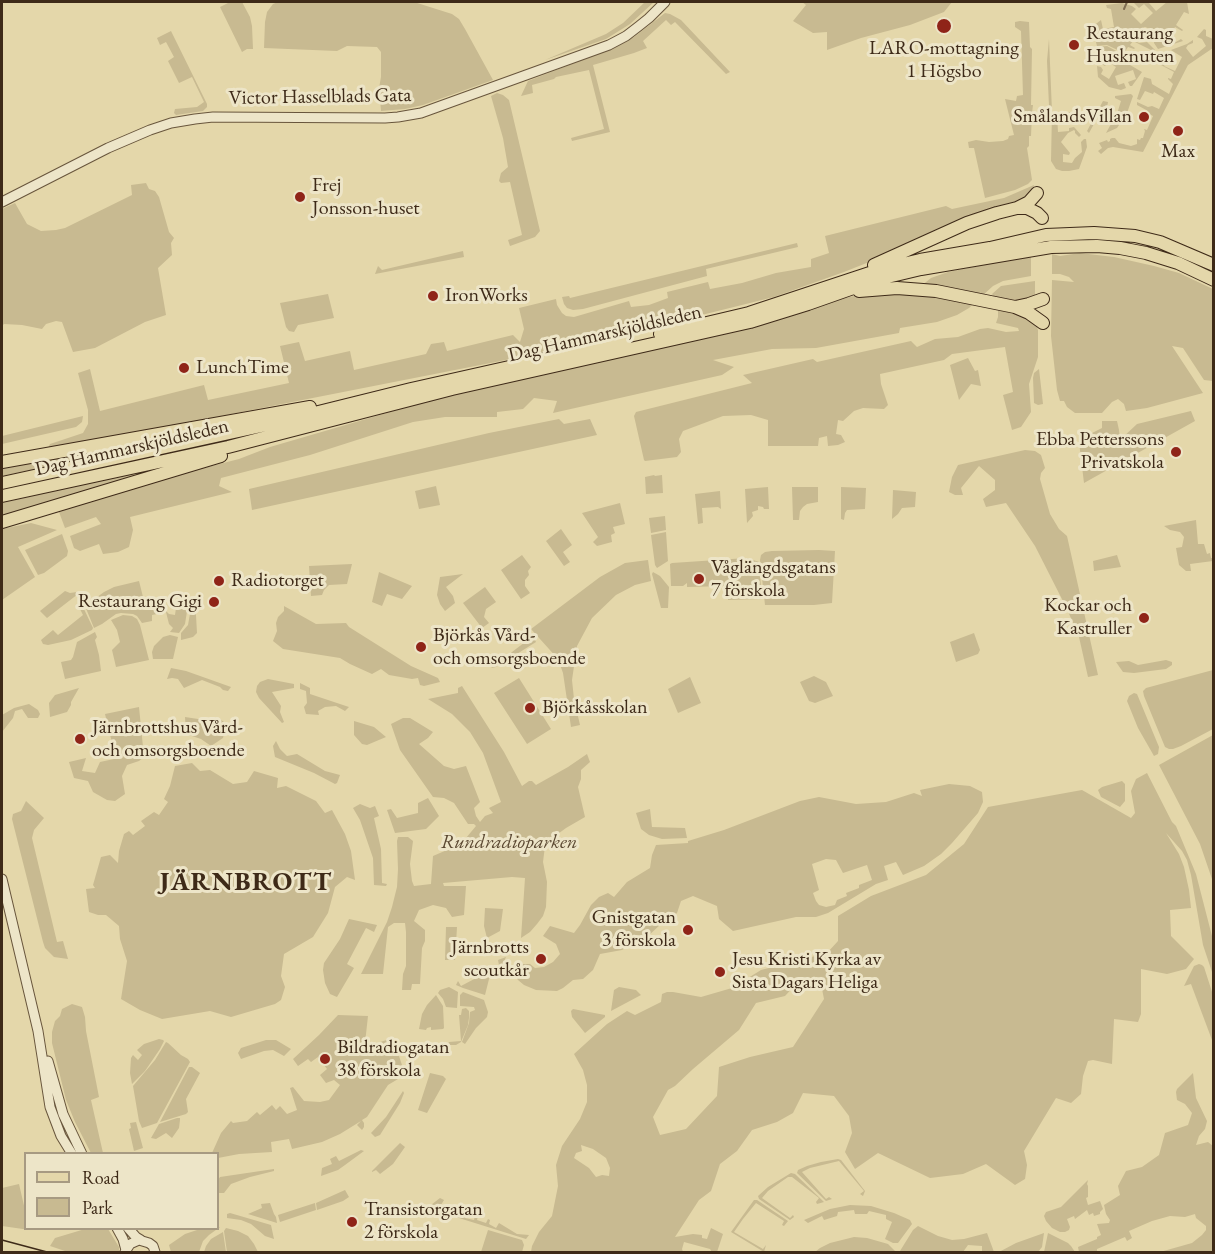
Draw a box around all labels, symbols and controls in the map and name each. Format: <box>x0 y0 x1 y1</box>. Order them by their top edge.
marker: LARO-mottagning 1 Högsbo <box>935 17 953 35</box>
place label: Restaurang Husknuten <box>1086 22 1174 69</box>
place label: LARO-mottagning 1 Högsbo <box>869 37 1019 84</box>
marker: Restaurang Husknuten <box>1067 38 1081 52</box>
street label: Victor Hasselblads Gata <box>228 83 412 111</box>
place label: SmålandsVillan <box>1013 105 1132 129</box>
marker: SmålandsVillan <box>1137 110 1151 124</box>
marker: Max <box>1171 124 1185 138</box>
place label: Max <box>1161 140 1195 164</box>
place label: Frej Jonsson-huset <box>312 174 419 221</box>
marker: Frej Jonsson-huset <box>293 190 307 204</box>
place label: IronWorks <box>445 284 528 308</box>
marker: IronWorks <box>426 289 440 303</box>
street label: Dag Hammarskjöldsleden <box>506 300 704 368</box>
place label: LunchTime <box>196 356 289 380</box>
marker: LunchTime <box>177 361 191 375</box>
street label: Dag Hammarskjöldsleden <box>33 414 231 482</box>
place label: Ebba Petterssons Privatskola <box>1036 428 1164 475</box>
marker: Ebba Petterssons Privatskola <box>1169 445 1183 459</box>
place label: Våglängdsgatans 7 förskola <box>711 556 836 603</box>
place label: Radiotorget <box>231 569 324 593</box>
marker: Våglängdsgatans 7 förskola <box>692 572 706 586</box>
marker: Radiotorget <box>212 574 226 588</box>
place label: Restaurang Gigi <box>78 590 202 614</box>
place label: Kockar och Kastruller <box>1044 594 1132 641</box>
marker: Restaurang Gigi <box>207 595 221 609</box>
marker: Kockar och Kastruller <box>1137 611 1151 625</box>
place label: Björkås Vård- och omsorgsboende <box>433 624 585 671</box>
marker: Björkås Vård- och omsorgsboende <box>414 640 428 654</box>
place label: Björkåsskolan <box>542 696 647 720</box>
marker: Björkåsskolan <box>523 701 537 715</box>
place label: Järnbrottshus Vård- och omsorgsboende <box>92 716 244 763</box>
marker: Järnbrottshus Vård- och omsorgsboende <box>73 732 87 746</box>
park label: Rundradioparken <box>441 831 577 855</box>
district label: JÄRNBROTT <box>160 867 332 899</box>
place label: Gnistgatan 3 förskola <box>592 906 676 953</box>
marker: Gnistgatan 3 förskola <box>681 923 695 937</box>
place label: Järnbrotts scoutkår <box>451 936 529 983</box>
place label: Jesu Kristi Kyrka av Sista Dagars Heliga <box>732 948 881 995</box>
marker: Järnbrotts scoutkår <box>534 952 548 966</box>
marker: Jesu Kristi Kyrka av Sista Dagars Heliga <box>713 965 727 979</box>
place label: Bildradiogatan 38 förskola <box>337 1036 450 1083</box>
marker: Bildradiogatan 38 förskola <box>318 1052 332 1066</box>
legend <box>24 1152 219 1230</box>
text: Road <box>82 1166 120 1189</box>
text: Park <box>82 1196 113 1219</box>
place label: Transistorgatan 2 förskola <box>364 1198 483 1245</box>
marker: Transistorgatan 2 förskola <box>345 1215 359 1229</box>

